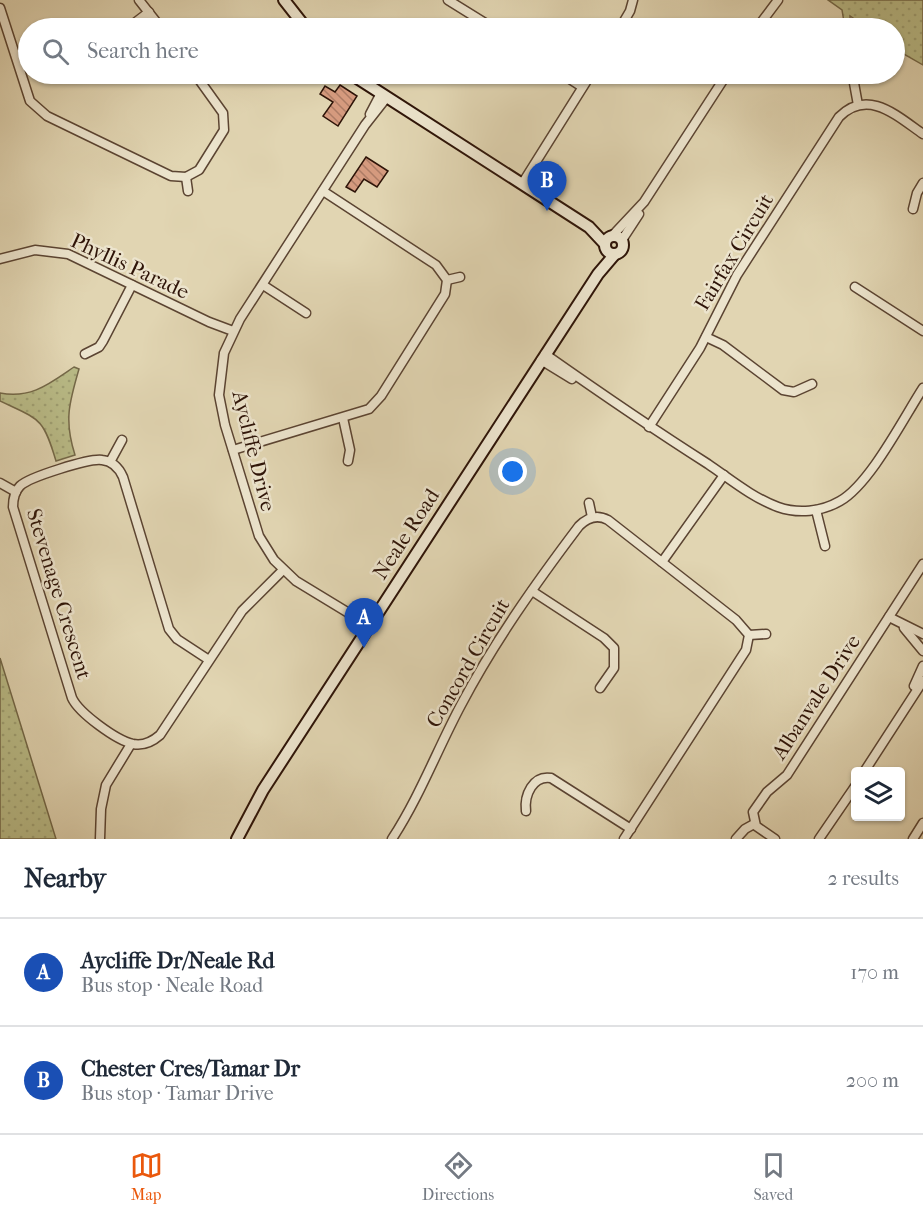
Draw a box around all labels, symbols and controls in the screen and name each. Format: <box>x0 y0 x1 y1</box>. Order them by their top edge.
search box <box>18 18 905 84</box>
icon: search <box>39 35 72 68</box>
text: Search here <box>87 38 199 64</box>
pin: B <box>528 162 566 211</box>
street label: Fairfax Circuit <box>690 189 778 315</box>
street label: Phyllis Parade <box>67 228 193 304</box>
street label: Aycliffe Drive <box>227 387 281 514</box>
your location <box>498 457 527 486</box>
street label: Neale Road <box>368 484 444 584</box>
street label: Stevenage Crescent <box>22 506 97 683</box>
street label: Concord Circuit <box>421 594 515 732</box>
pin: A <box>344 598 384 648</box>
street label: Albanvale Drive <box>766 630 865 765</box>
map controls <box>851 767 905 821</box>
button: layers <box>851 767 905 821</box>
text: Nearby <box>24 863 106 894</box>
text: 2 results <box>828 867 899 890</box>
text: Aycliffe Dr/Neale Rd <box>81 948 275 974</box>
text: A <box>37 961 50 984</box>
text: 170 m <box>850 961 899 984</box>
text: Bus stop · Neale Road <box>81 974 263 997</box>
text: Chester Cres/Tamar Dr <box>81 1056 300 1082</box>
text: B <box>37 1069 50 1092</box>
text: 200 m <box>846 1069 899 1092</box>
text: Bus stop · Tamar Drive <box>81 1082 274 1105</box>
tab: Map <box>130 1149 163 1204</box>
tab: Directions <box>422 1149 494 1204</box>
tab: Saved <box>754 1149 793 1204</box>

